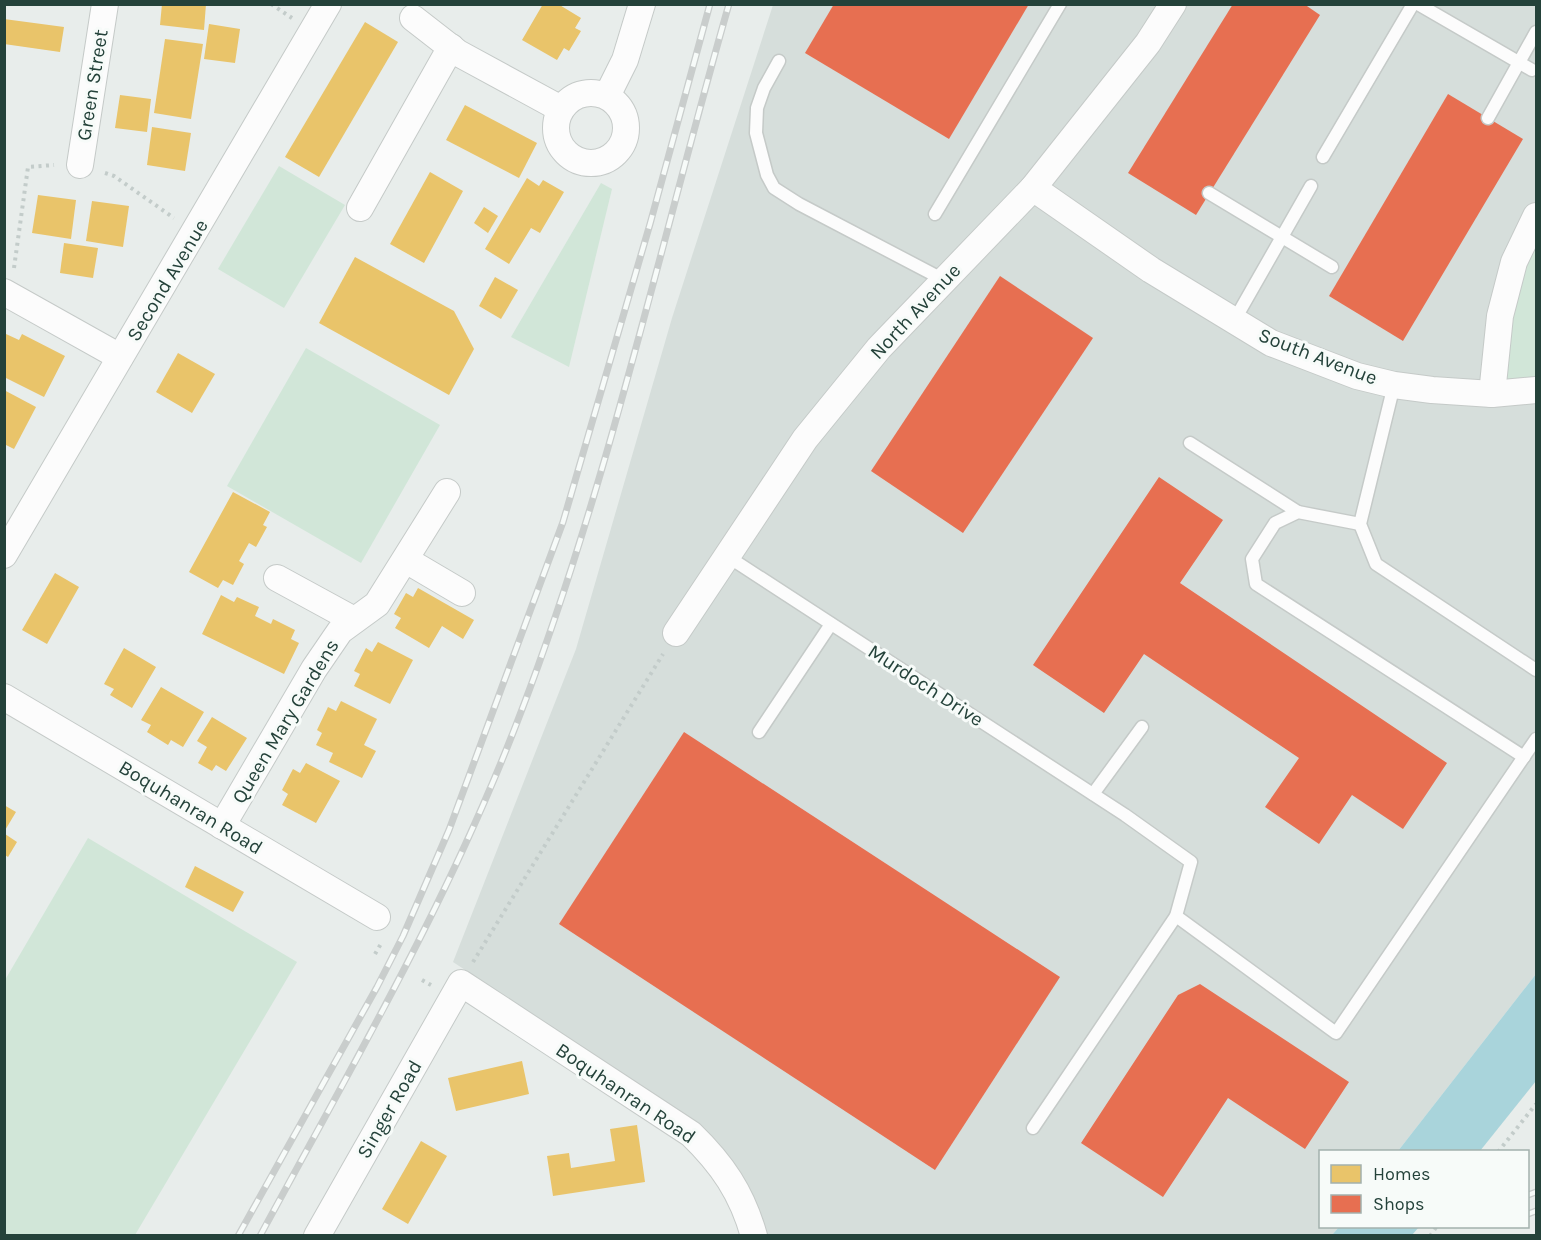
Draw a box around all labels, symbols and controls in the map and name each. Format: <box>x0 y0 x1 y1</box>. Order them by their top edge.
street label: Green Street <box>72 27 113 142</box>
street label: Second Avenue <box>122 215 213 345</box>
street label: North Avenue <box>865 259 965 364</box>
street label: South Avenue <box>1255 323 1380 390</box>
street label: Queen Mary Gardens <box>227 635 344 808</box>
street label: Murdoch Drive <box>864 640 988 731</box>
street label: Boquhanran Road <box>115 755 267 859</box>
street label: Boquhanran Road <box>552 1038 700 1149</box>
street label: Singer Road <box>352 1056 427 1163</box>
legend <box>1319 1150 1529 1228</box>
text: Homes <box>1373 1163 1430 1185</box>
text: Shops <box>1373 1193 1425 1215</box>

